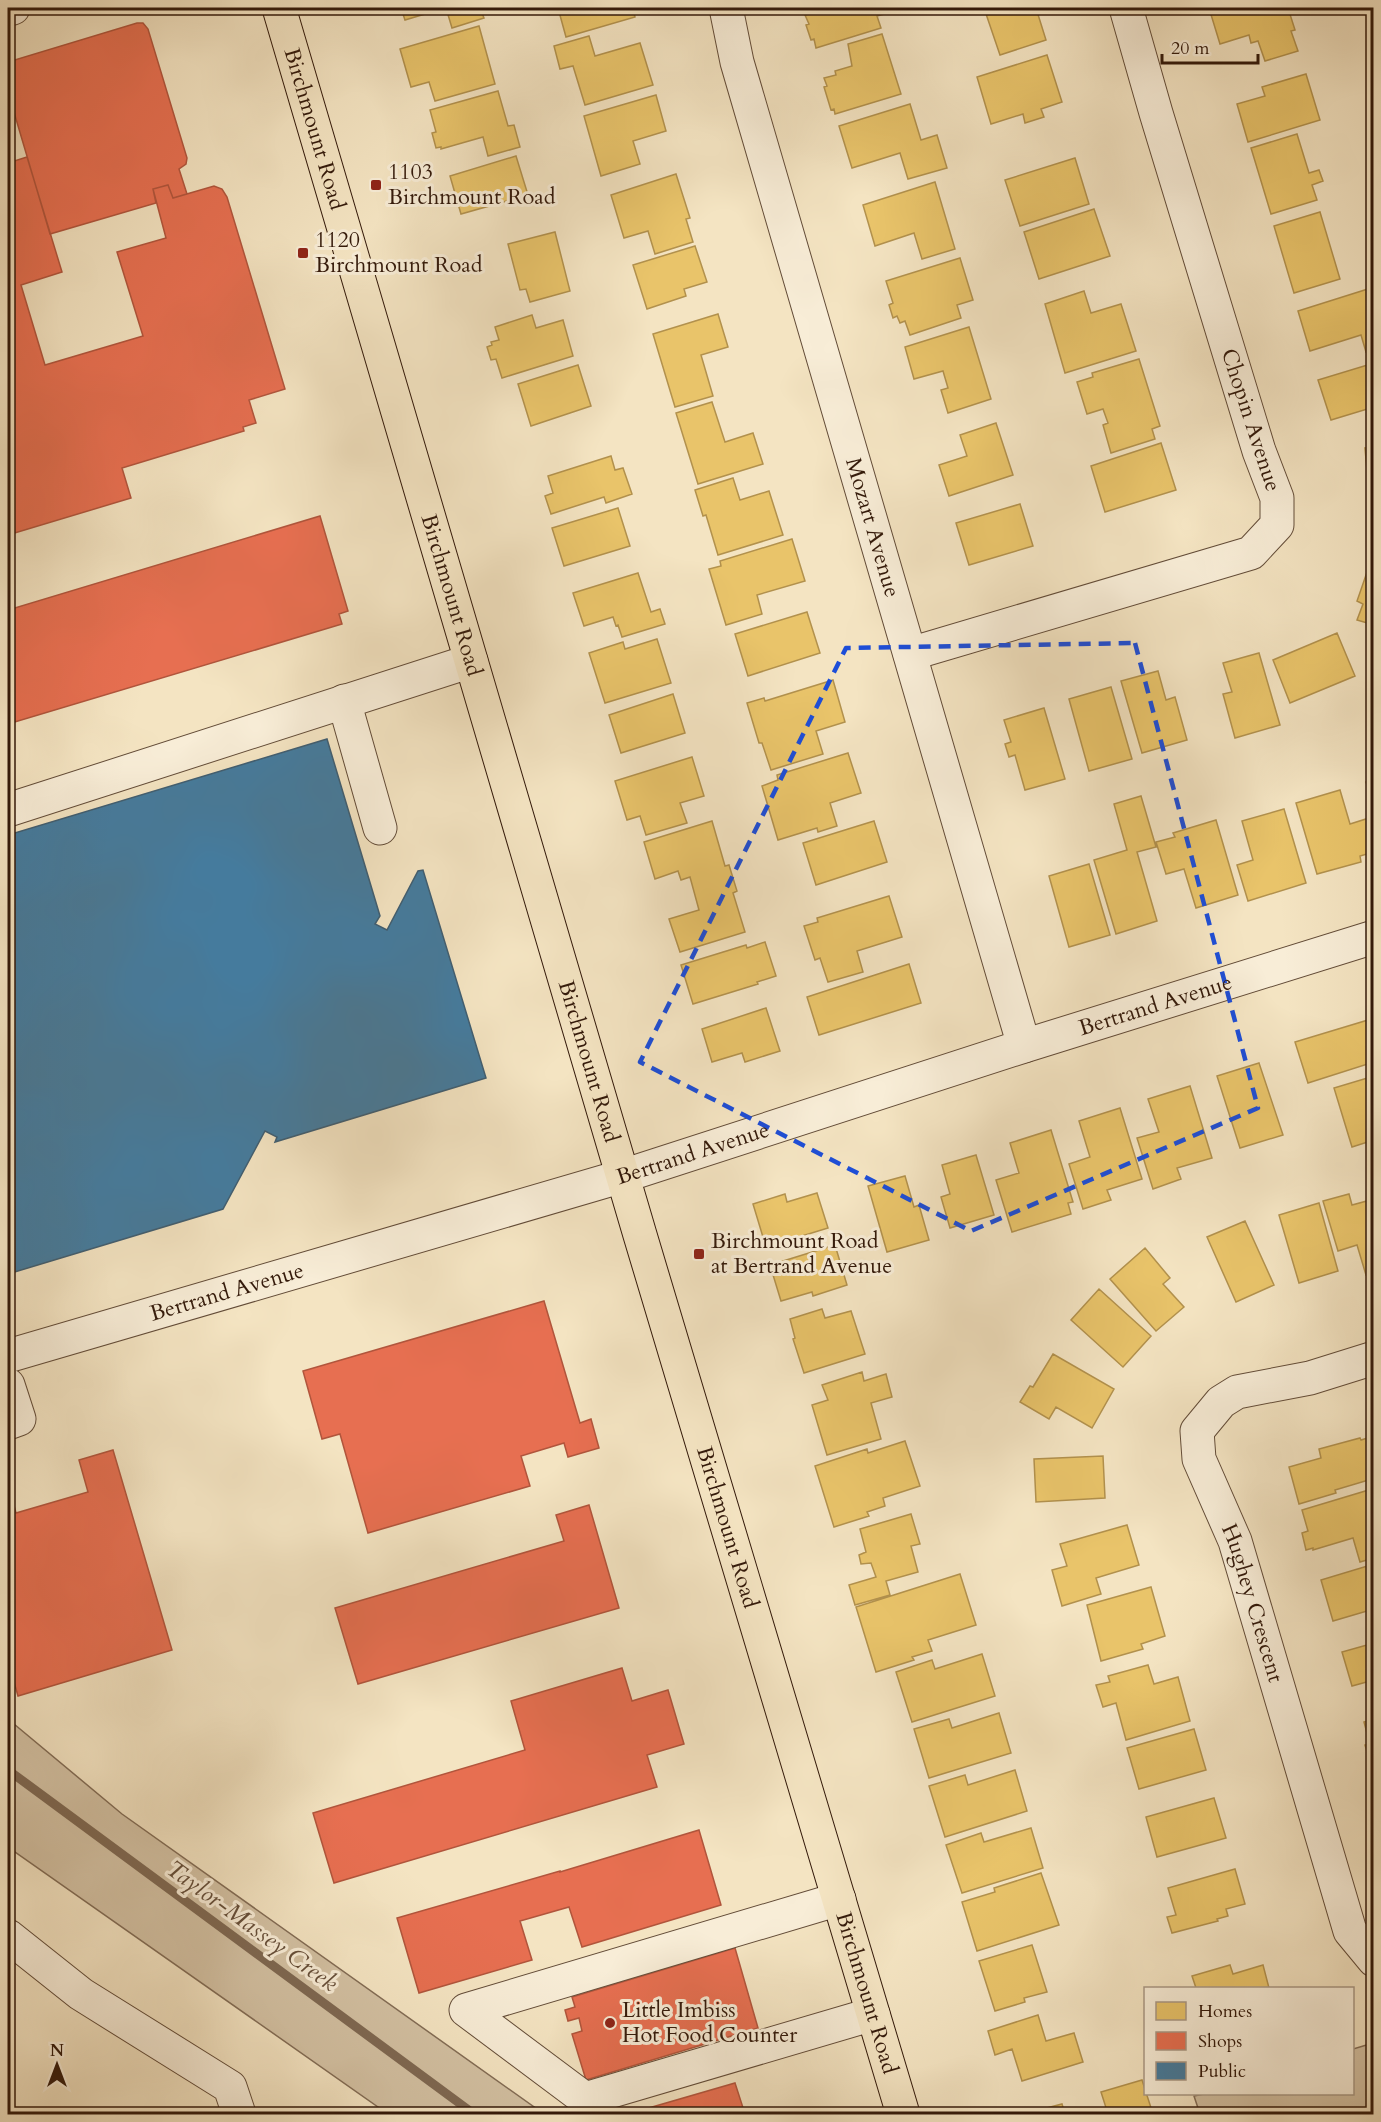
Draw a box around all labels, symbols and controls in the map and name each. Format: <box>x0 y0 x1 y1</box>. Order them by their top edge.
scale bar <box>1162 27 1258 65</box>
text: 20 m <box>1171 36 1210 61</box>
street label: Birchmount Road <box>277 44 353 214</box>
place label: 1103 Birchmount Road <box>388 157 556 212</box>
marker: 1103 Birchmount Road <box>369 178 383 192</box>
place label: 1120 Birchmount Road <box>315 225 483 280</box>
marker: 1120 Birchmount Road <box>296 246 310 260</box>
street label: Chopin Avenue <box>1214 345 1288 495</box>
street label: Mozart Avenue <box>838 454 907 601</box>
street label: Birchmount Road <box>414 510 490 680</box>
street label: Bertrand Avenue <box>1075 967 1236 1043</box>
street label: Birchmount Road <box>551 977 627 1146</box>
street label: Bertrand Avenue <box>612 1115 773 1192</box>
place label: Birchmount Road at Bertrand Avenue <box>711 1226 892 1281</box>
marker: Birchmount Road at Bertrand Avenue <box>692 1247 706 1261</box>
street label: Bertrand Avenue <box>146 1255 307 1329</box>
street label: Birchmount Road <box>689 1443 766 1612</box>
street label: Hughey Crescent <box>1214 1519 1291 1686</box>
water label: Taylor-Massey Creek <box>160 1853 345 2000</box>
street label: Birchmount Road <box>828 1908 905 2078</box>
legend <box>1144 1987 1354 2095</box>
place label: Little Imbiss Hot Food Counter <box>622 1995 798 2050</box>
text: Homes <box>1198 1999 1252 2024</box>
marker: Little Imbiss Hot Food Counter <box>603 2016 617 2030</box>
text: Shops <box>1198 2029 1242 2054</box>
north arrow <box>27 2035 87 2095</box>
text: N <box>50 2040 64 2062</box>
text: Public <box>1198 2059 1246 2084</box>

